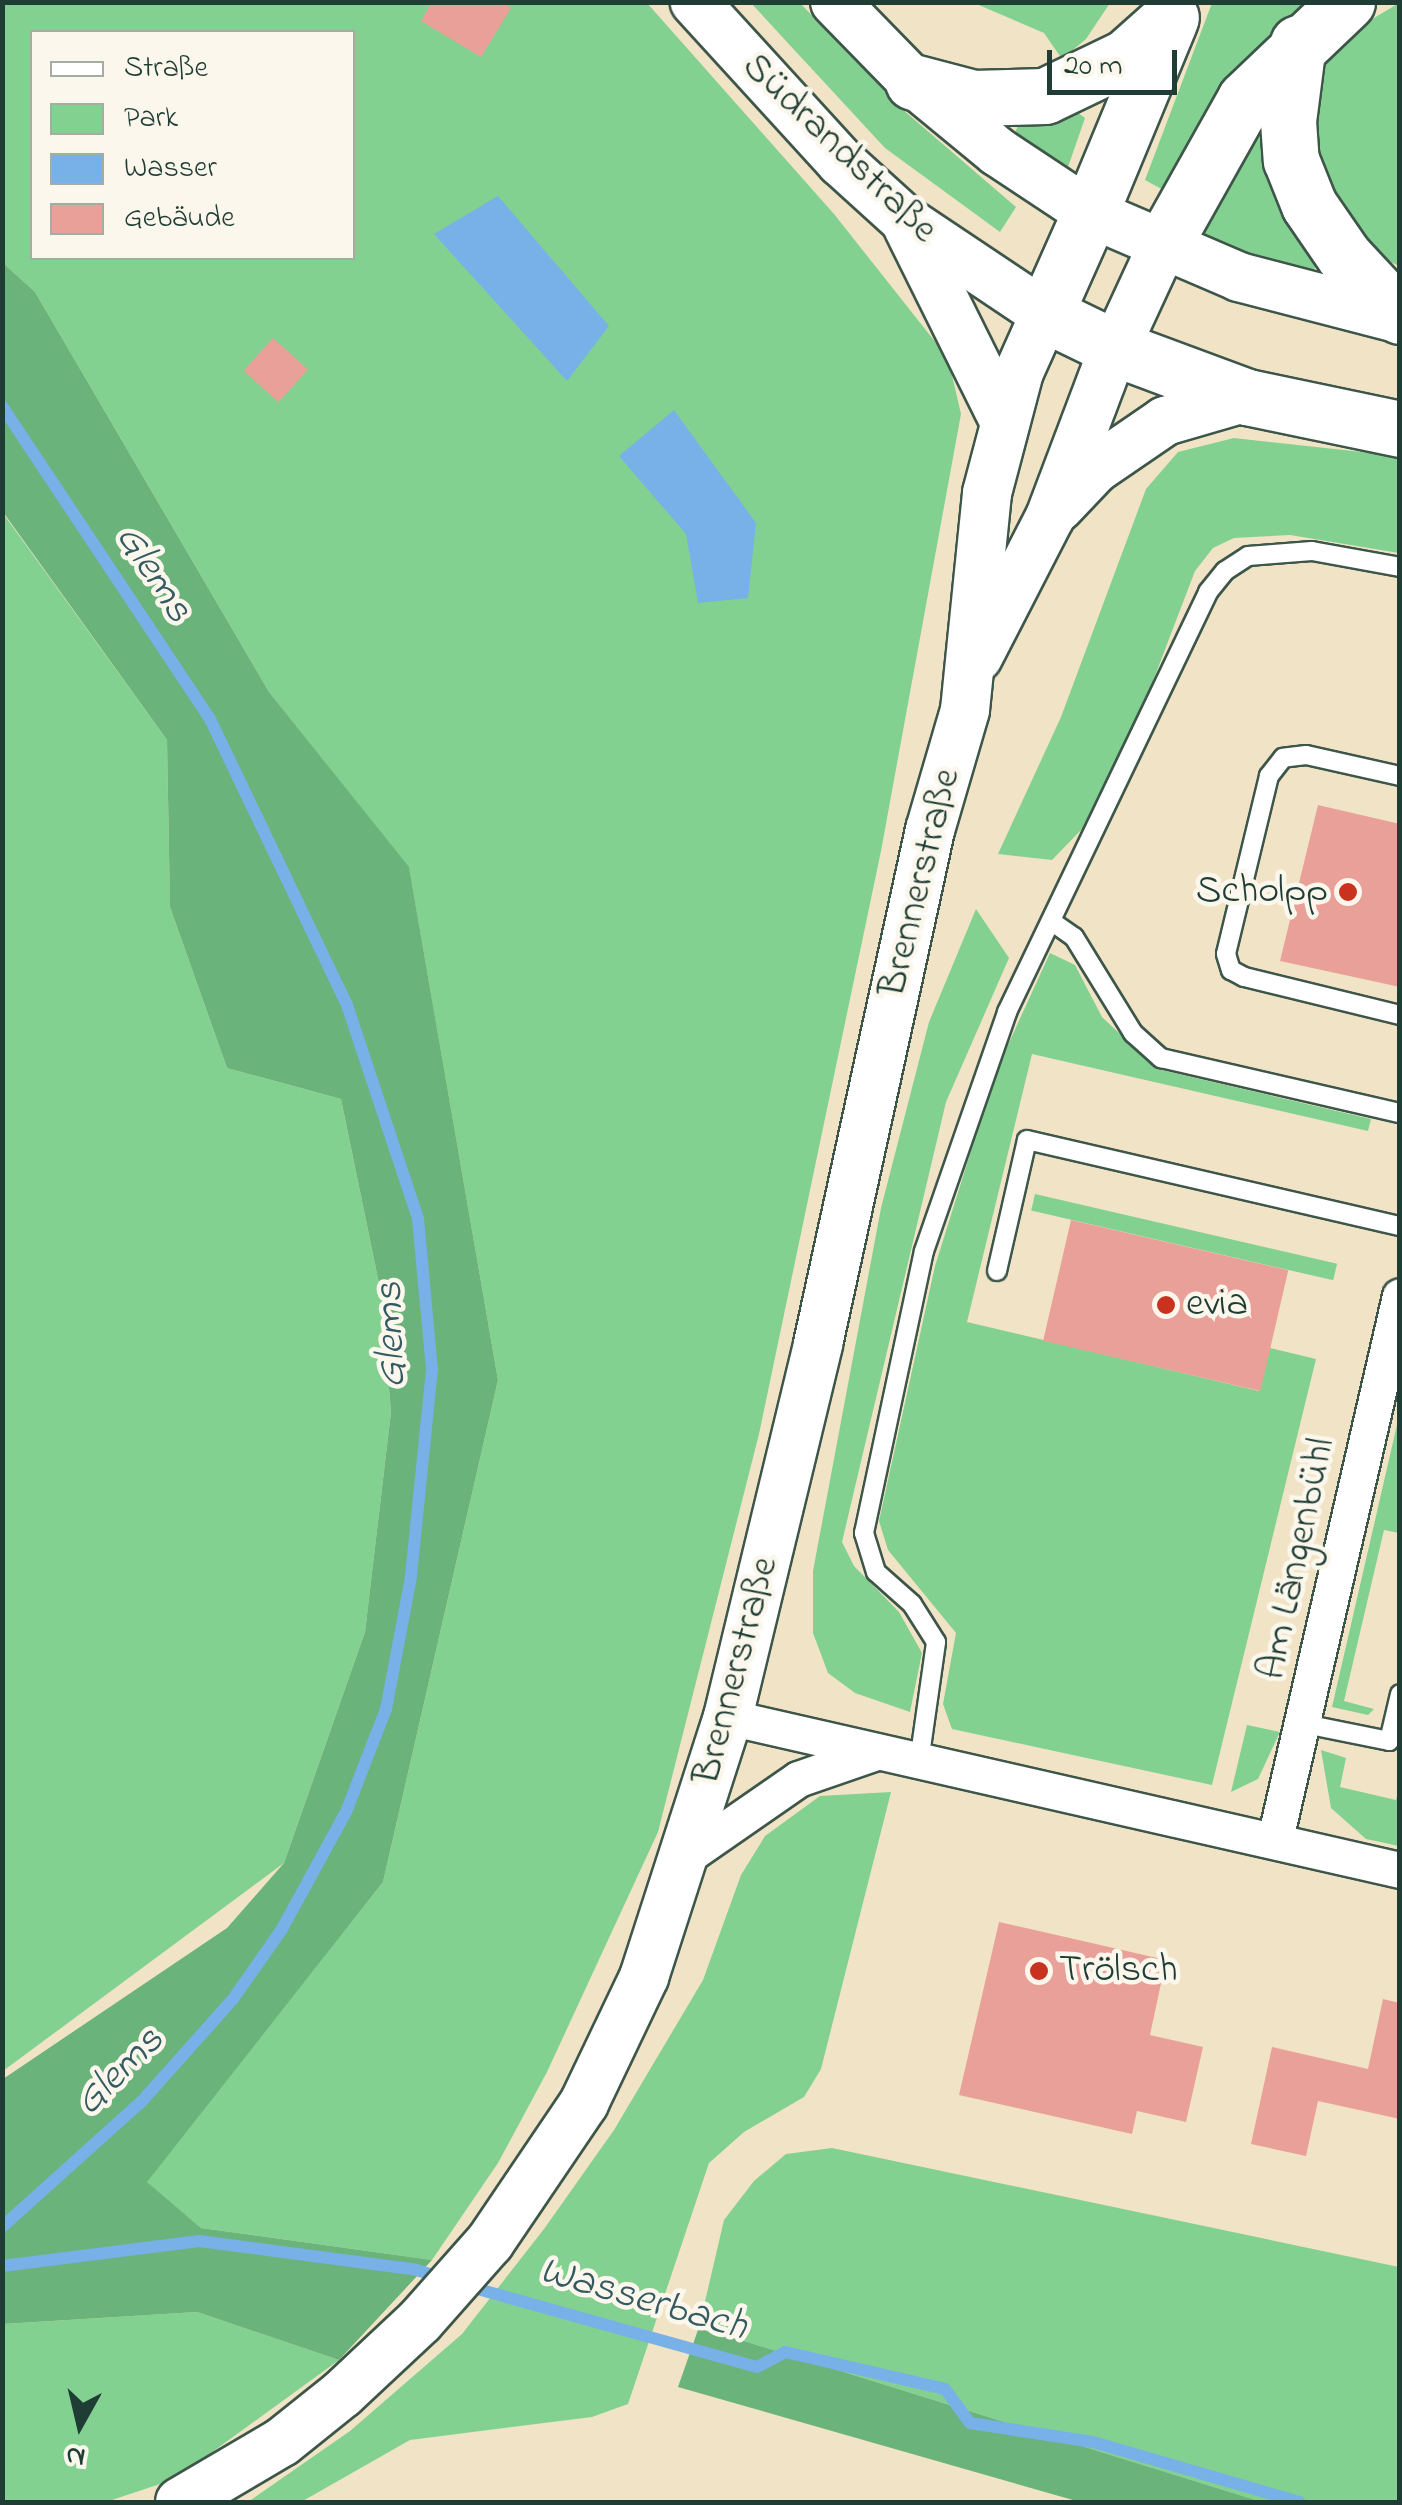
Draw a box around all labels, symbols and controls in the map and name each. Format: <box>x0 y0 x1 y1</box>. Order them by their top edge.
legend <box>30 30 355 260</box>
scale bar <box>1052 30 1182 92</box>
street label: Südrandstraße <box>731 44 947 254</box>
text: 20 m <box>1064 45 1123 89</box>
text: Straße <box>124 47 208 91</box>
text: Park <box>124 97 178 141</box>
text: Wasser <box>124 147 217 191</box>
text: Gebäude <box>124 197 235 241</box>
water label: Glems <box>103 516 203 632</box>
street label: Brennerstraße <box>869 764 973 1002</box>
place label: Scholpp <box>1196 868 1328 916</box>
marker: Scholpp <box>1337 881 1359 903</box>
water label: Glems <box>365 1281 419 1389</box>
place label: evia <box>1186 1281 1248 1329</box>
marker: evia <box>1155 1294 1177 1316</box>
street label: Am Längenbühl <box>1249 1434 1347 1684</box>
street label: Brennerstraße <box>684 1552 790 1790</box>
place label: Trölsch <box>1059 1947 1178 1995</box>
marker: Trölsch <box>1028 1960 1050 1982</box>
water label: Glems <box>65 2017 175 2127</box>
water label: Wasserbach <box>534 2246 752 2354</box>
north arrow <box>30 2375 130 2475</box>
text: N <box>64 2434 88 2477</box>

